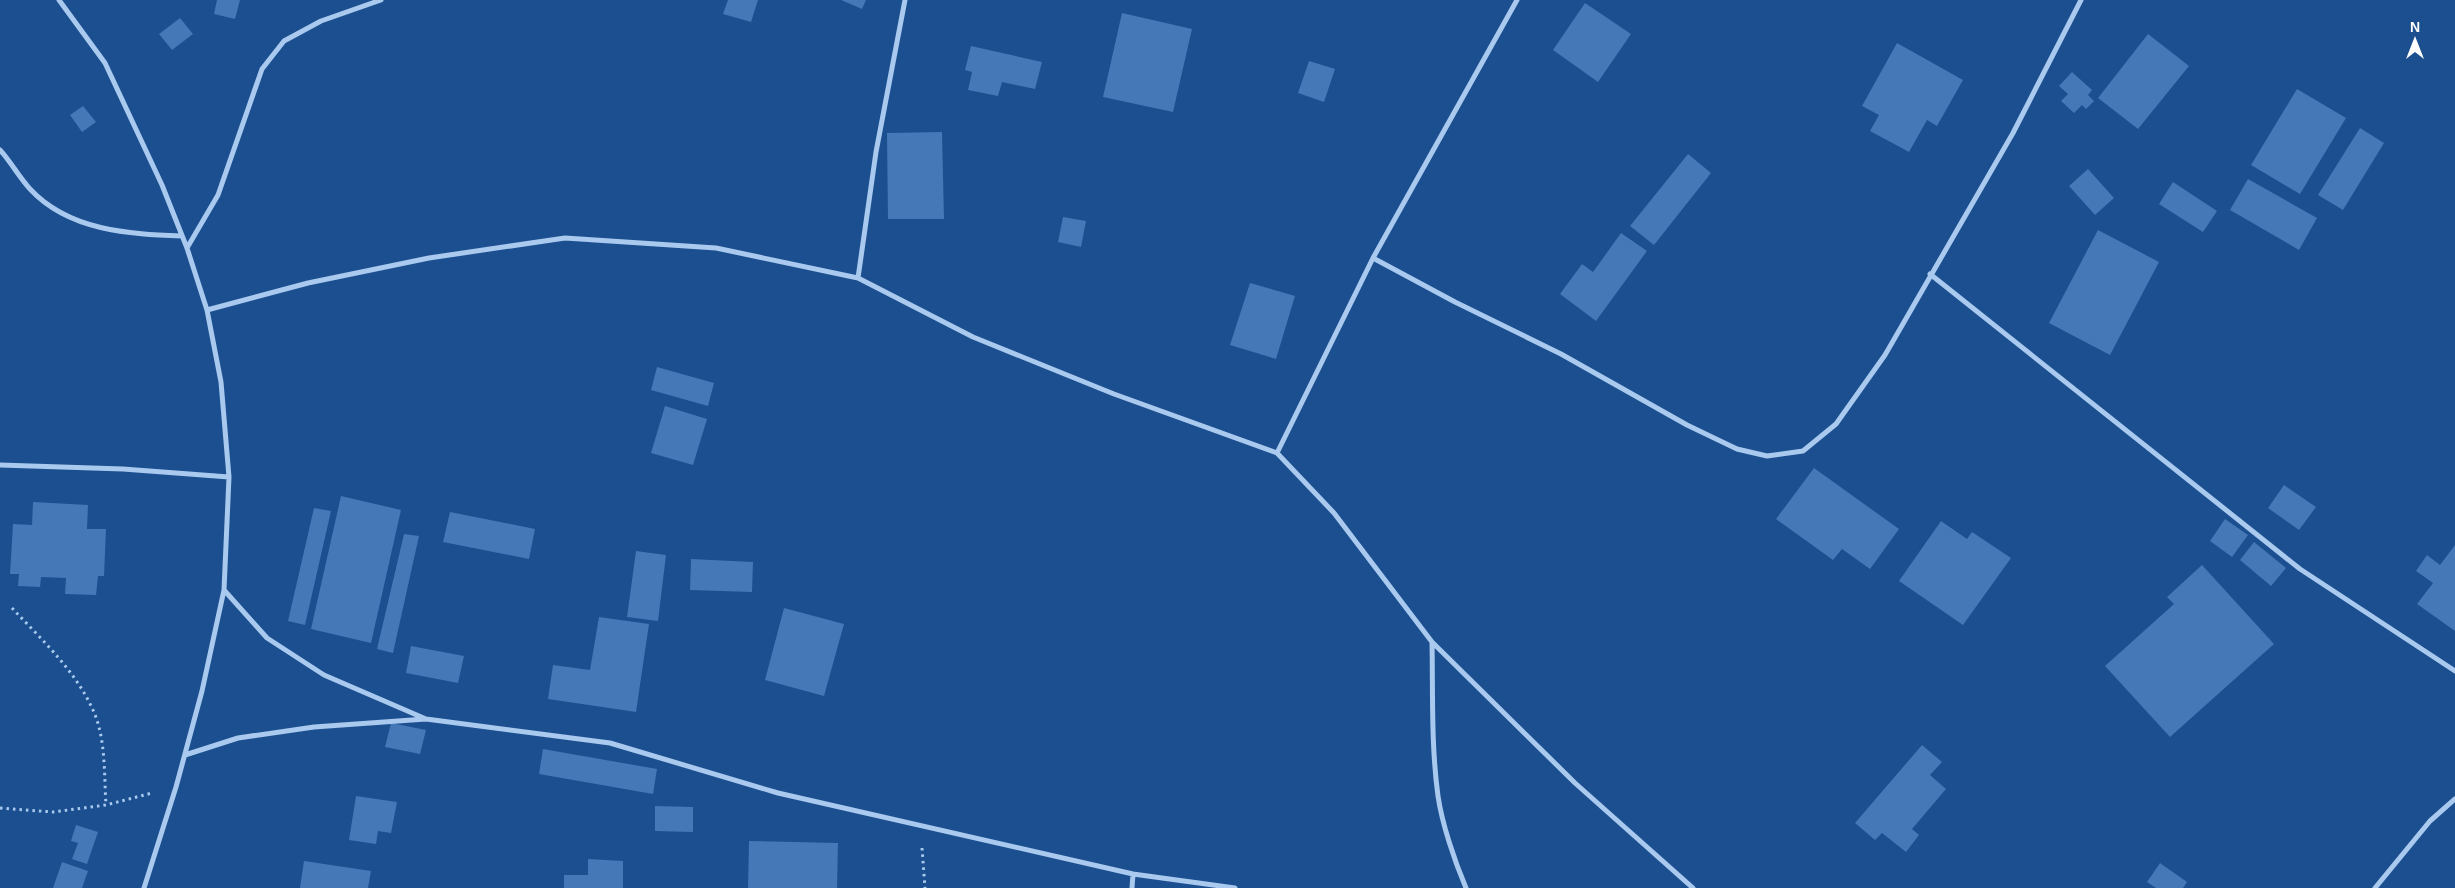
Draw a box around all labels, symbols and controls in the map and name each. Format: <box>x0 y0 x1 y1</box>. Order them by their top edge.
north arrow <box>2390 15 2440 65</box>
text: N <box>2410 19 2420 35</box>

